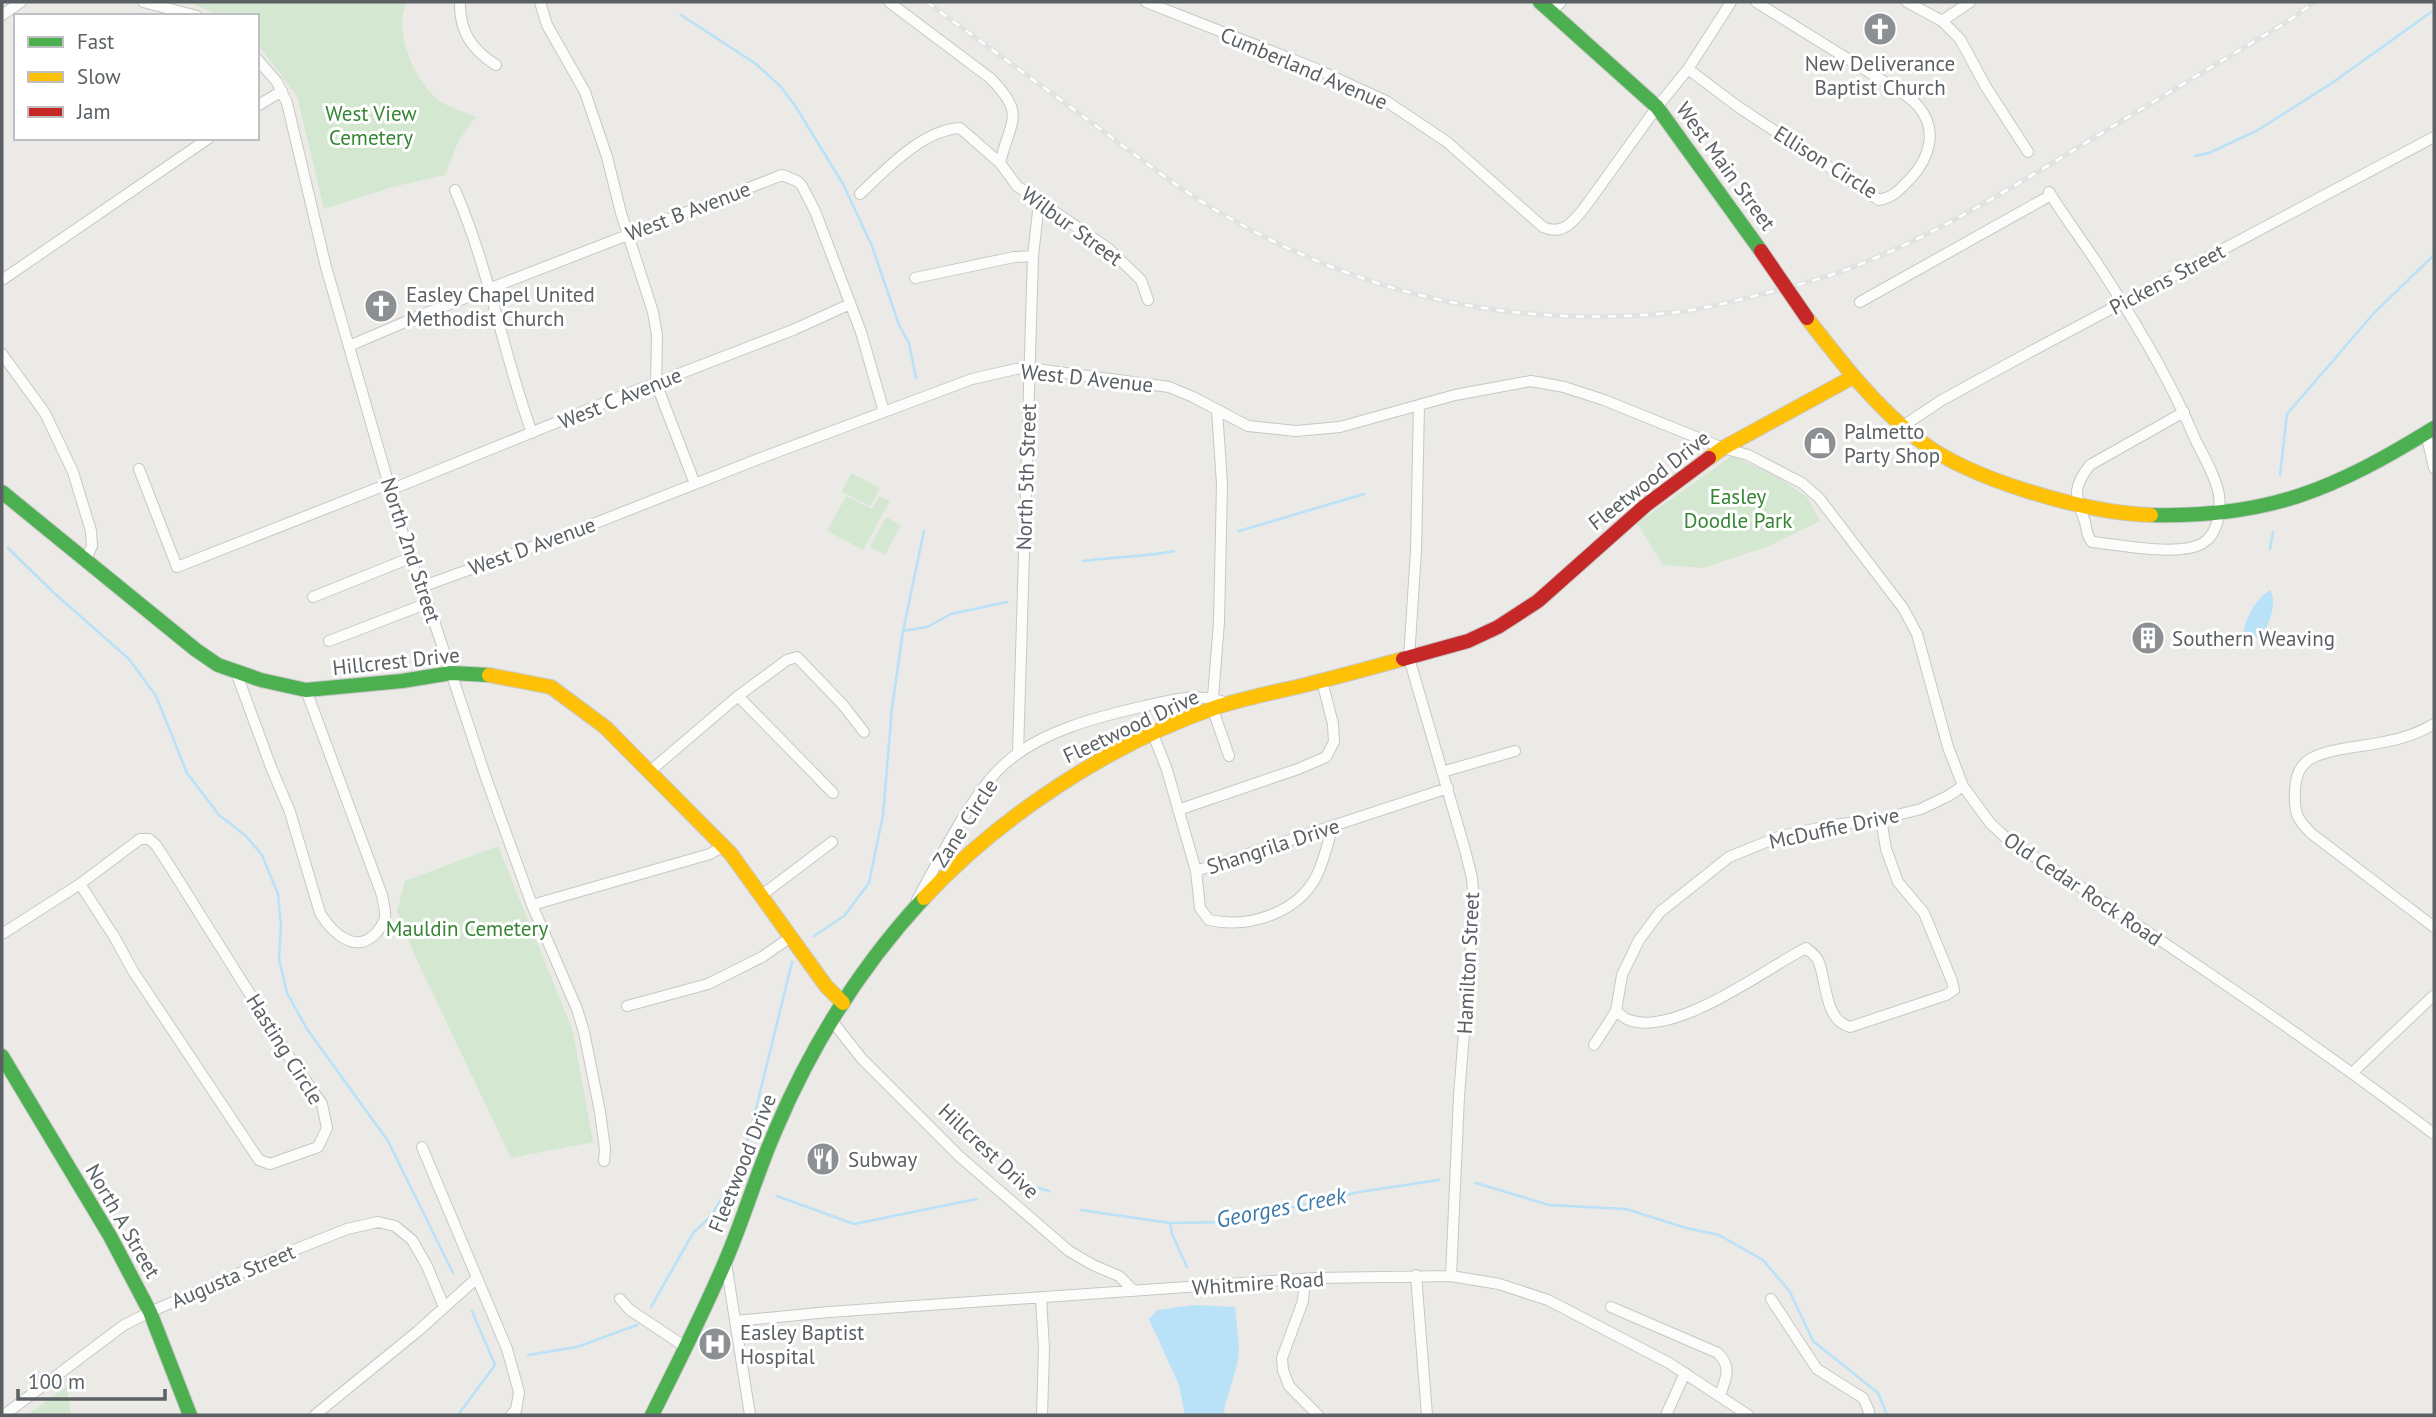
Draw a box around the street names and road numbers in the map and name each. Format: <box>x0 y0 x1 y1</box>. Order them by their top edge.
street label: Cumberland Avenue <box>1216 21 1392 115</box>
street label: West Main Street <box>1670 97 1782 235</box>
street label: Ellison Circle <box>1769 119 1883 205</box>
street label: West B Avenue <box>622 175 754 247</box>
street label: Wilbur Street <box>1016 180 1128 272</box>
street label: Pickens Street <box>2105 237 2229 321</box>
street label: West D Avenue <box>1019 358 1155 398</box>
street label: West C Avenue <box>554 361 686 435</box>
street label: North 5th Street <box>1010 403 1042 551</box>
street label: Fleetwood Drive <box>1583 424 1715 536</box>
street label: North 2nd Street <box>375 474 447 626</box>
street label: West D Avenue <box>465 511 599 581</box>
street label: Hillcrest Drive <box>331 641 461 681</box>
street label: Fleetwood Drive <box>1059 683 1203 769</box>
street label: Zane Circle <box>926 774 1004 872</box>
street label: McDuffie Drive <box>1766 801 1902 855</box>
street label: Shangrila Drive <box>1203 812 1343 880</box>
street label: Old Cedar Rock Road <box>1999 826 2167 952</box>
street label: Hamilton Street <box>1451 891 1485 1035</box>
street label: Hasting Circle <box>240 989 330 1109</box>
street label: Fleetwood Drive <box>702 1090 782 1236</box>
street label: Hillcrest Drive <box>933 1098 1045 1204</box>
street label: North A Street <box>79 1159 167 1283</box>
street label: Augusta Street <box>167 1238 299 1314</box>
street label: Whitmire Road <box>1191 1265 1325 1301</box>

